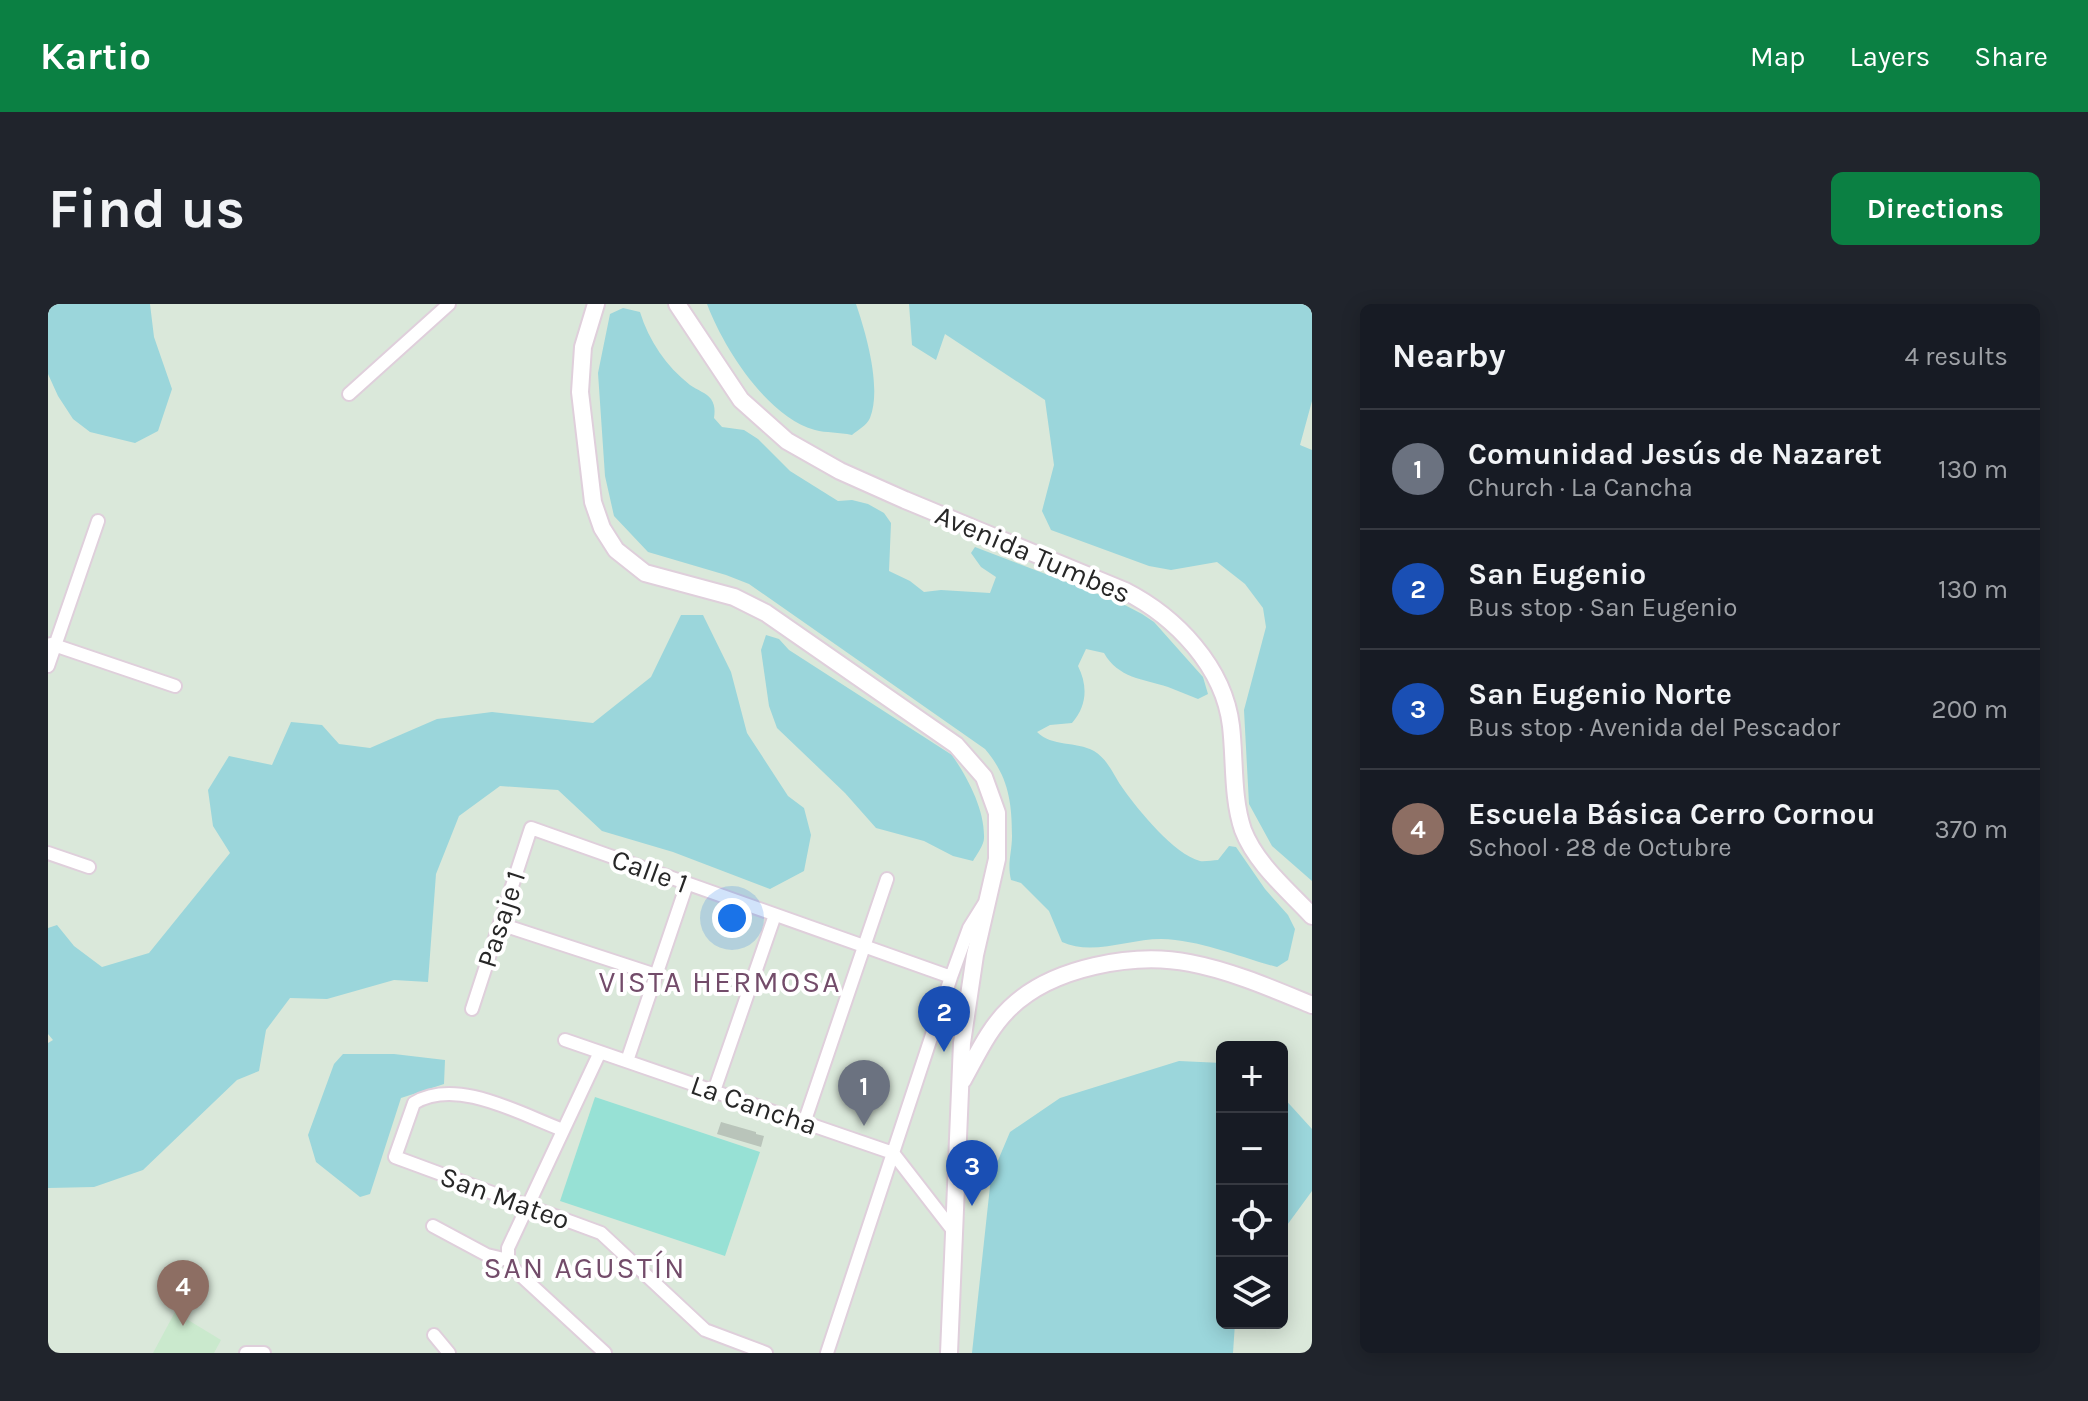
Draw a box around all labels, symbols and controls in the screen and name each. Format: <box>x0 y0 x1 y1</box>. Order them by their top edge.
text: Kartio <box>40 34 151 79</box>
text: Map <box>1750 40 1805 73</box>
text: Layers <box>1849 40 1930 73</box>
text: Share <box>1974 40 2048 73</box>
button: Directions <box>1831 172 2040 245</box>
text: Find us <box>48 176 245 241</box>
text: Nearby <box>1392 336 1506 376</box>
text: 4 results <box>1904 341 2008 372</box>
text: Comunidad Jesús de Nazaret <box>1468 436 1882 472</box>
text: 1 <box>1413 454 1423 485</box>
text: 130 m <box>1938 454 2008 485</box>
text: Church · La Cancha <box>1468 472 1693 503</box>
street label: Avenida Tumbes <box>930 498 1136 610</box>
text: San Eugenio <box>1468 556 1646 592</box>
text: 2 <box>1410 574 1426 605</box>
text: 130 m <box>1938 574 2008 605</box>
text: Bus stop · San Eugenio <box>1468 592 1738 623</box>
text: San Eugenio Norte <box>1468 676 1732 712</box>
text: 3 <box>1410 694 1426 725</box>
text: 200 m <box>1932 694 2008 725</box>
text: Bus stop · Avenida del Pescador <box>1468 712 1840 743</box>
text: Escuela Básica Cerro Cornou <box>1468 796 1875 832</box>
text: 4 <box>1410 814 1426 845</box>
text: 370 m <box>1935 814 2008 845</box>
text: School · 28 de Octubre <box>1468 832 1732 863</box>
street label: Calle 1 <box>607 842 693 900</box>
street label: Pasaje 1 <box>470 866 532 972</box>
your location <box>712 898 752 938</box>
district label: VISTA HERMOSA <box>599 964 842 1000</box>
pin: 2 <box>918 986 970 1052</box>
map controls <box>1216 1041 1288 1329</box>
button: + <box>1216 1041 1288 1113</box>
pin: 1 <box>838 1060 890 1126</box>
street label: La Cancha <box>687 1068 821 1142</box>
button: − <box>1216 1113 1288 1185</box>
pin: 3 <box>946 1140 998 1206</box>
street label: San Mateo <box>436 1159 574 1237</box>
button: locate <box>1216 1185 1288 1257</box>
district label: SAN AGUSTÍN <box>483 1250 687 1286</box>
button: layers <box>1216 1257 1288 1329</box>
pin: 4 <box>157 1260 209 1326</box>

